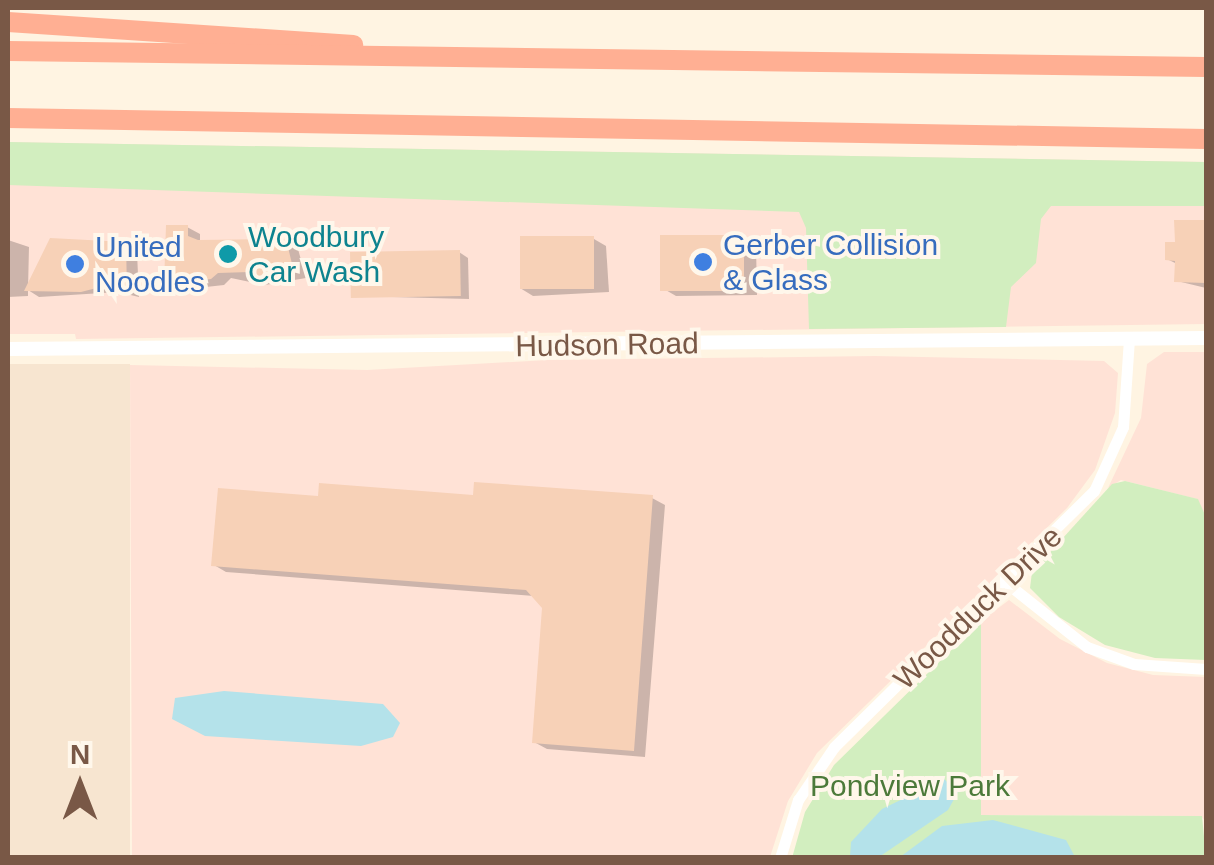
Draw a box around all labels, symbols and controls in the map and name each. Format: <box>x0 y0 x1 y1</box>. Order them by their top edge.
place label: Woodbury Car Wash <box>248 219 384 290</box>
place label: Gerber Collision & Glass <box>723 227 938 298</box>
place label: United Noodles <box>95 229 205 300</box>
marker: Woodbury Car Wash <box>217 243 239 265</box>
marker: Gerber Collision & Glass <box>692 251 714 273</box>
marker: United Noodles <box>64 253 86 275</box>
street label: Hudson Road <box>515 325 699 365</box>
street label: Woodduck Drive <box>887 519 1069 697</box>
north arrow <box>30 735 130 835</box>
text: N <box>70 739 90 770</box>
park label: Pondview Park <box>810 768 1010 804</box>

